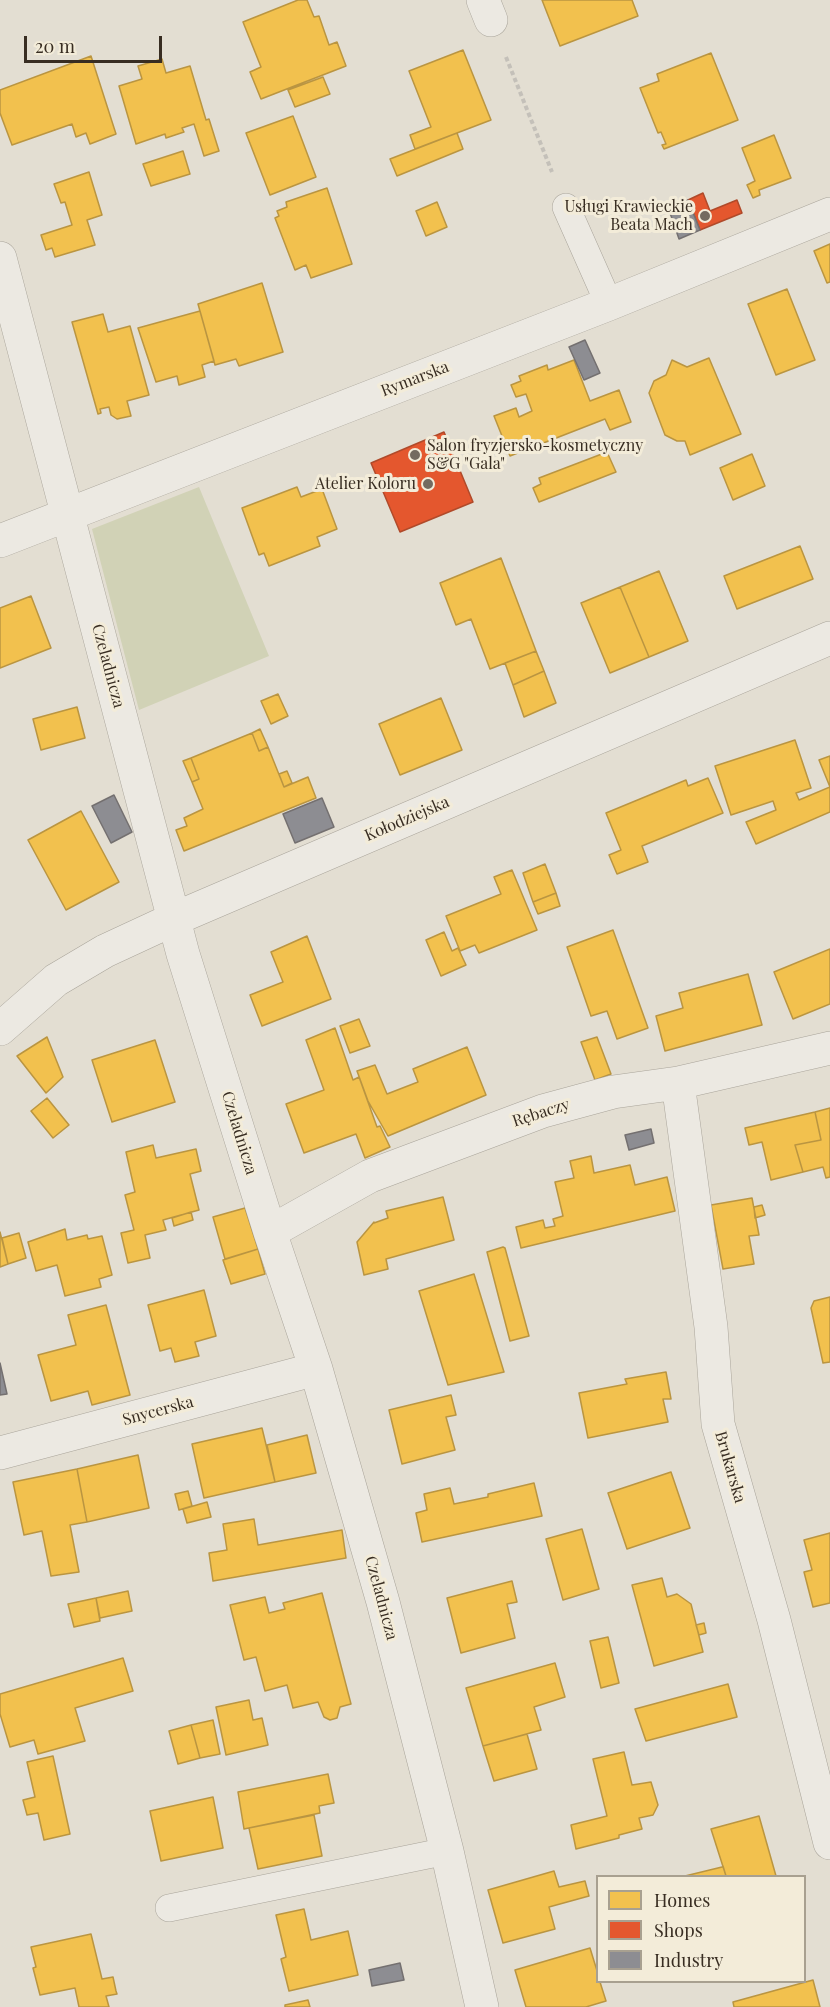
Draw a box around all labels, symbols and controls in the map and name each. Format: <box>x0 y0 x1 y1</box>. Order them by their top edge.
scale bar <box>27 24 165 62</box>
text: 20 m <box>35 34 75 58</box>
place label: Usługi Krawieckie Beata Mach <box>564 197 693 235</box>
marker: Usługi Krawieckie Beata Mach <box>698 209 712 223</box>
street label: Rymarska <box>378 357 452 401</box>
place label: Salon fryzjersko-kosmetyczny S&G "Gala" <box>427 436 643 474</box>
marker: Salon fryzjersko-kosmetyczny S&G "Gala" <box>408 448 422 462</box>
place label: Atelier Koloru <box>315 474 416 494</box>
marker: Atelier Koloru <box>421 477 435 491</box>
street label: Czeladnicza <box>88 622 128 710</box>
street label: Kołodziejska <box>362 793 452 845</box>
street label: Czeladnicza <box>217 1089 261 1177</box>
street label: Rębaczy <box>510 1095 572 1131</box>
street label: Snycerska <box>120 1392 196 1430</box>
street label: Brukarska <box>711 1429 749 1505</box>
street label: Czeladnicza <box>361 1554 401 1642</box>
legend <box>596 1875 806 1983</box>
text: Homes <box>654 1888 710 1912</box>
text: Shops <box>654 1918 703 1942</box>
text: Industry <box>654 1948 723 1972</box>

